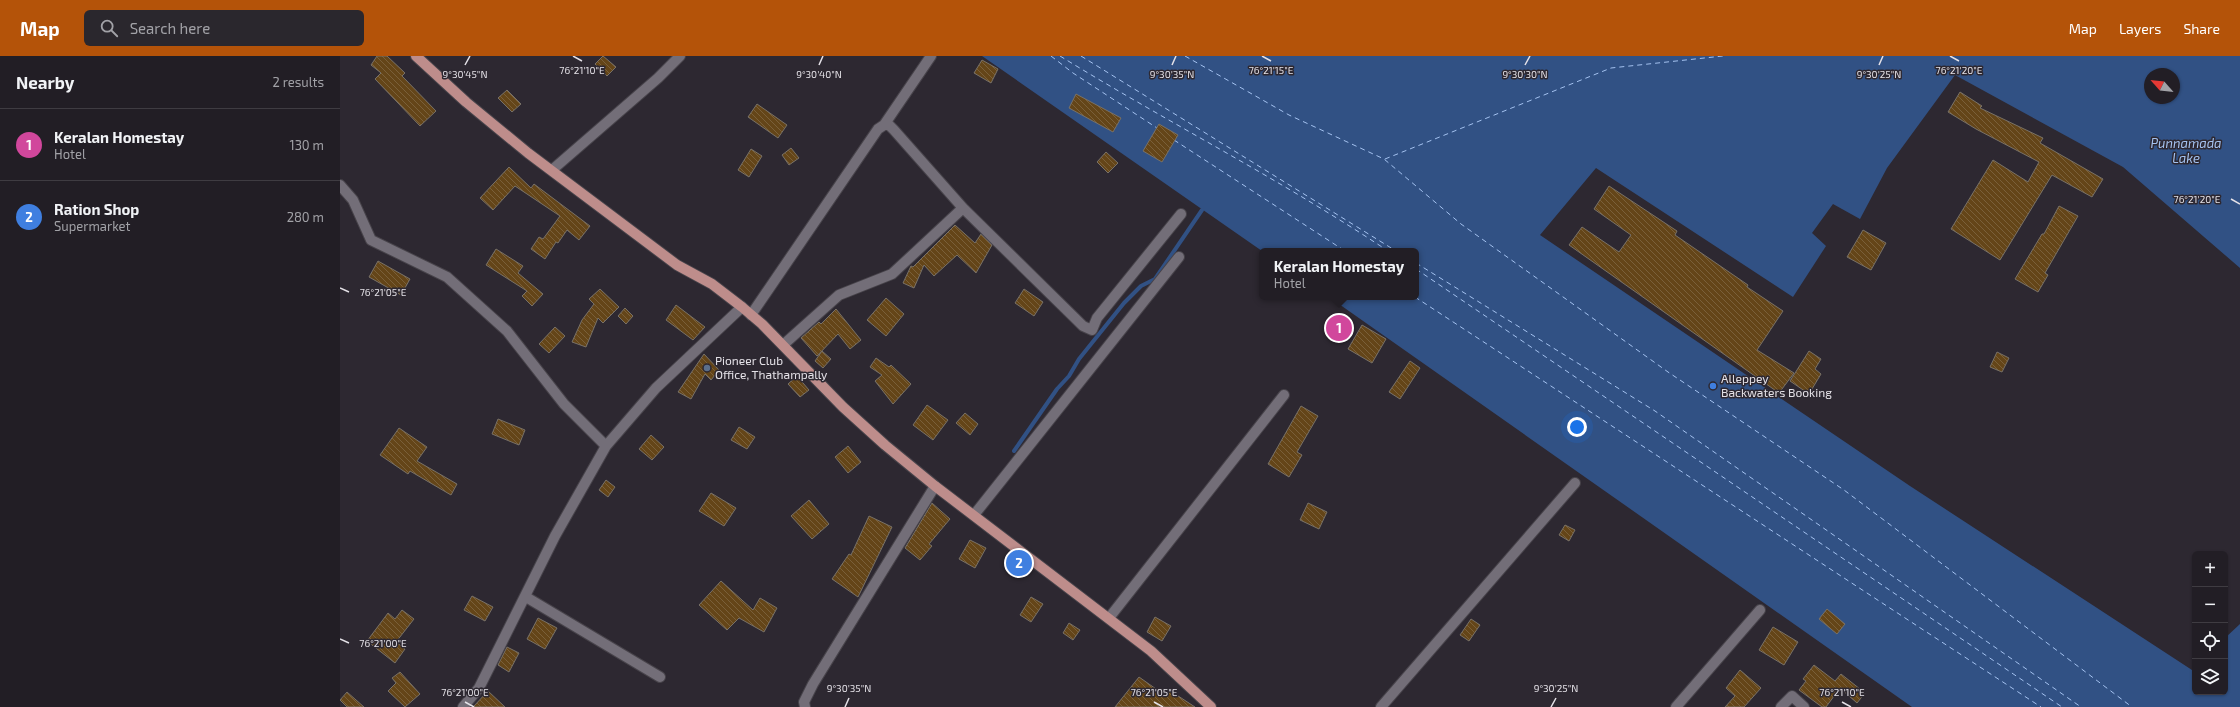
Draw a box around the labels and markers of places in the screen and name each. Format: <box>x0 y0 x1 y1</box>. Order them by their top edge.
pin: 1 <box>1326 313 1352 343</box>
place label: Pioneer Club Office, Thathampally <box>715 353 828 381</box>
marker: Pioneer Club Office, Thathampally <box>702 363 712 373</box>
place label: Alleppey Backwaters Booking <box>1721 371 1832 399</box>
marker: Alleppey Backwaters Booking <box>1708 381 1718 391</box>
pin: 2 <box>1006 548 1032 578</box>

